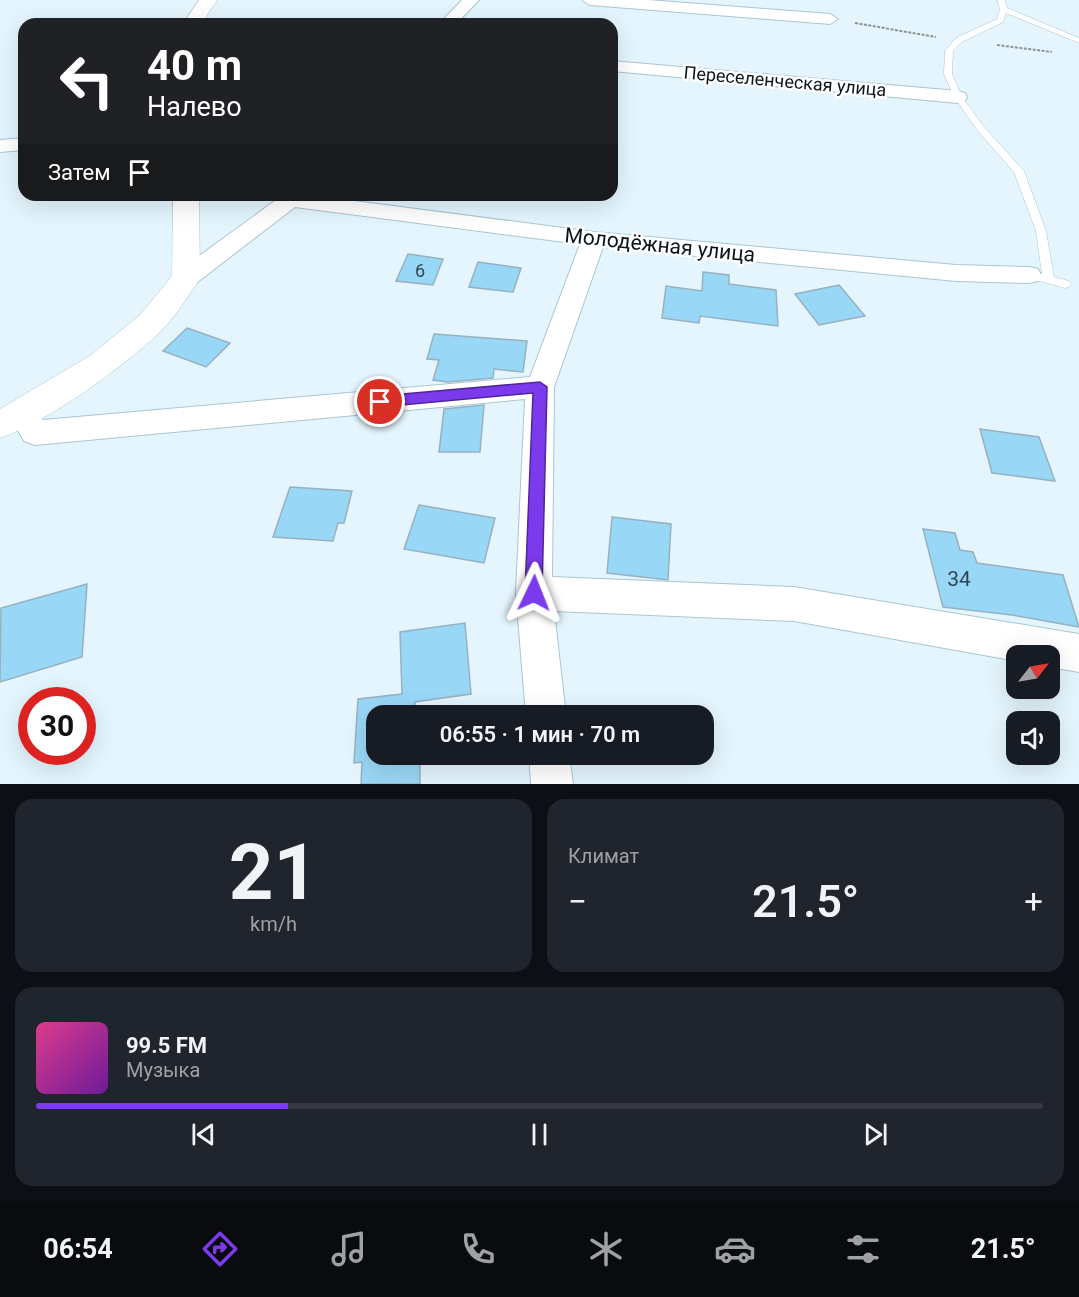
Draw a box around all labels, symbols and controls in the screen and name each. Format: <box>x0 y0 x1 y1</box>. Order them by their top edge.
text: 40 m <box>147 41 242 90</box>
icon: left <box>48 42 126 120</box>
street label: Переселенческая улица <box>683 62 887 100</box>
text: Налево <box>147 91 242 123</box>
icon: arrive <box>123 156 156 189</box>
text: Затем <box>48 160 111 185</box>
street label: Молодёжная улица <box>564 223 756 267</box>
house number: 6 <box>415 260 425 281</box>
pin <box>354 376 405 427</box>
icon: arrive <box>363 385 396 418</box>
position arrow <box>502 561 566 625</box>
house number: 34 <box>947 567 971 591</box>
north arrow <box>1006 645 1060 699</box>
map controls <box>1006 645 1060 765</box>
speed limit sign: 30 <box>18 687 96 765</box>
button: sound <box>1006 711 1060 765</box>
text: 06:55 · 1 мин · 70 m <box>440 722 640 747</box>
text: 21 <box>229 827 318 918</box>
text: Климат <box>568 844 639 868</box>
text: 21.5° <box>752 875 859 928</box>
text: − <box>568 882 587 921</box>
text: + <box>1024 882 1043 921</box>
text: km/h <box>250 912 297 936</box>
text: 99.5 FM <box>126 1033 207 1058</box>
text: Музыка <box>126 1058 200 1082</box>
icon: previous <box>187 1118 220 1151</box>
icon: pause <box>523 1118 556 1151</box>
icon: next <box>859 1118 892 1151</box>
icon: directions <box>199 1228 241 1270</box>
icon: music <box>328 1228 370 1270</box>
icon: phone <box>457 1228 499 1270</box>
icon: climate <box>585 1228 627 1270</box>
icon: car <box>714 1228 756 1270</box>
icon: filters <box>842 1228 884 1270</box>
text: 06:54 <box>43 1233 113 1265</box>
text: 21.5° <box>971 1233 1036 1265</box>

